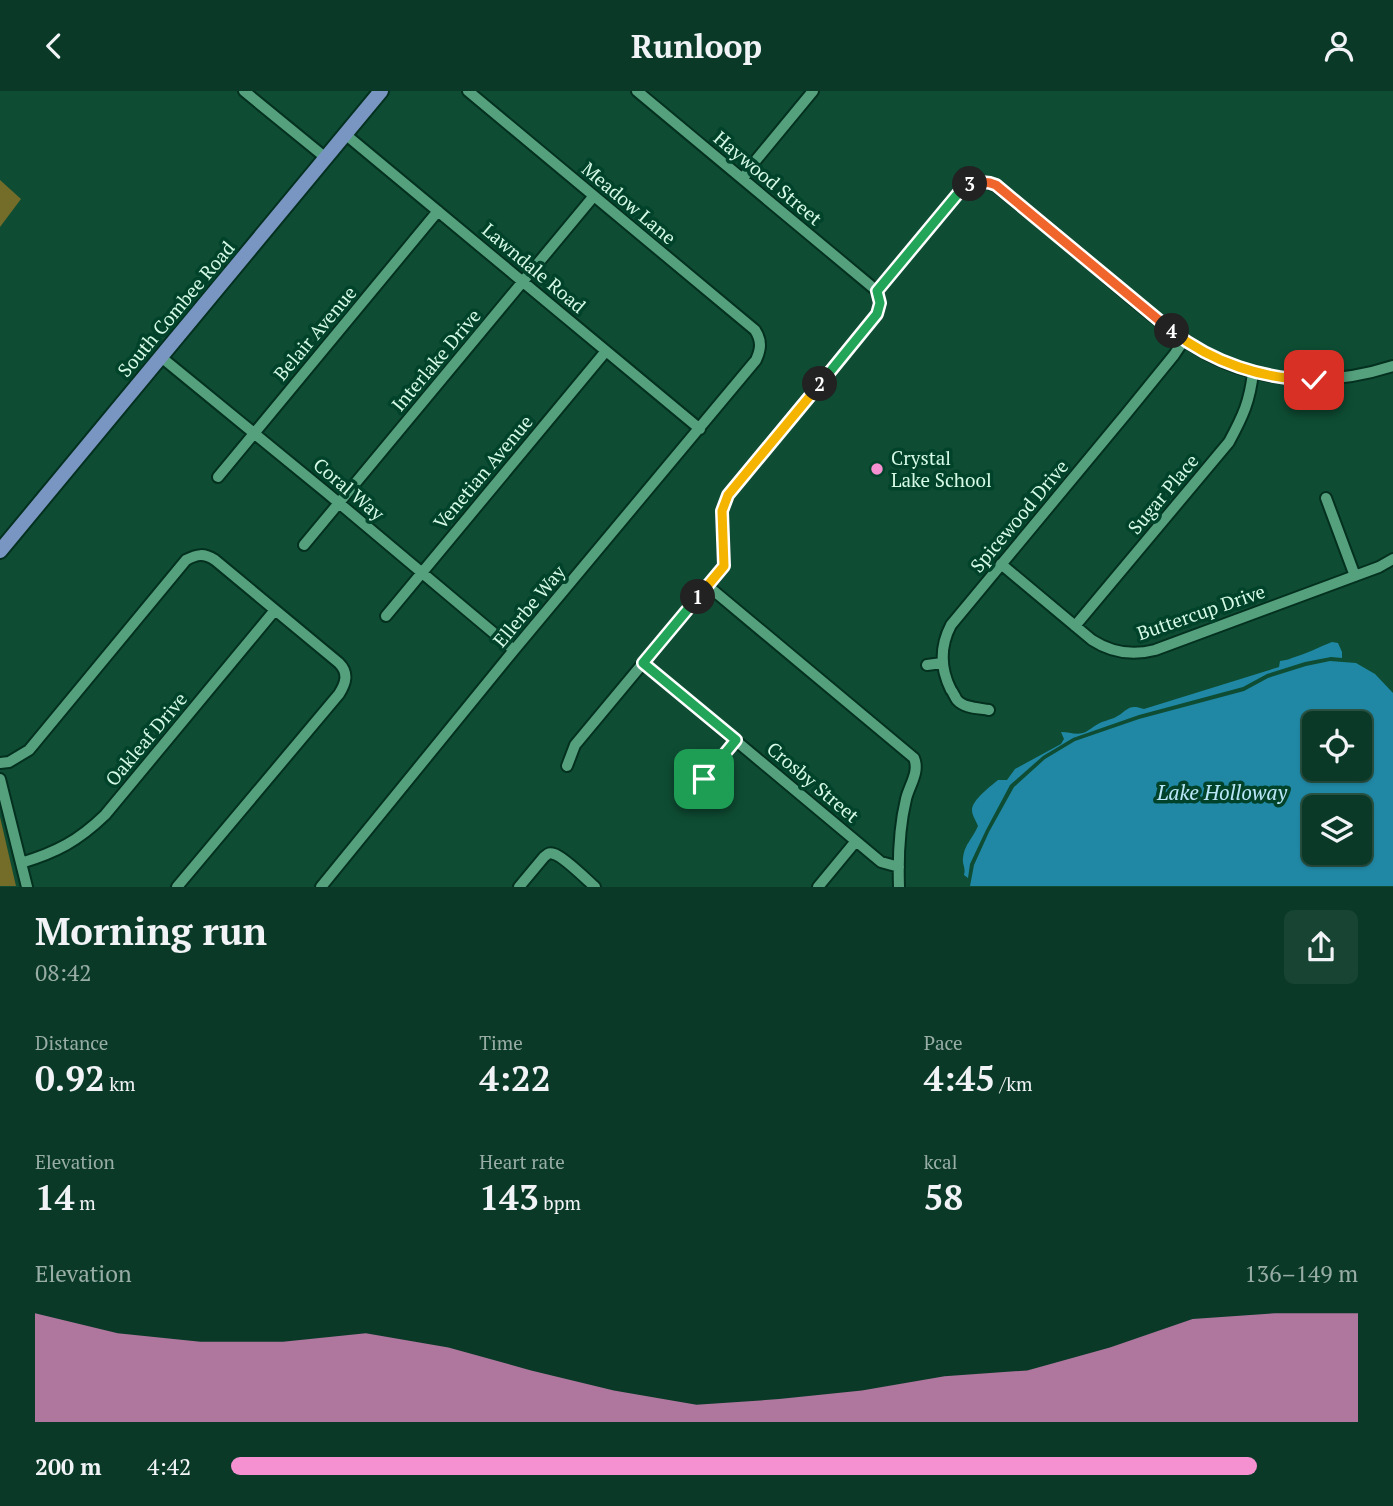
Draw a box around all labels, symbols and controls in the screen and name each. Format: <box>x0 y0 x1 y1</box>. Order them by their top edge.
text: Runloop <box>631 25 762 67</box>
icon: back <box>35 27 73 65</box>
icon: person <box>1320 27 1358 65</box>
street label: Haywood Street <box>709 125 828 230</box>
street label: Meadow Lane <box>577 156 682 249</box>
pin: 3 <box>953 167 988 201</box>
text: 3 <box>964 171 975 196</box>
street label: Lawndale Road <box>477 217 592 318</box>
street label: South Combee Road <box>112 235 240 382</box>
street label: Belair Avenue <box>268 280 361 385</box>
street label: Interlake Drive <box>385 303 486 416</box>
pin: 4 <box>1154 313 1190 349</box>
text: 4 <box>1166 318 1177 343</box>
pin <box>1284 350 1344 410</box>
icon: check <box>1295 361 1333 399</box>
pin: 2 <box>802 367 838 401</box>
text: 2 <box>814 371 825 396</box>
street label: Venetian Avenue <box>427 409 538 534</box>
place label: Crystal Lake School <box>891 445 992 492</box>
street label: Sugar Place <box>1122 448 1203 539</box>
street label: Coral Way <box>309 452 390 526</box>
street label: Spicewood Drive <box>964 454 1073 577</box>
marker: Crystal Lake School <box>869 461 885 477</box>
street label: Ellerbe Way <box>487 559 570 652</box>
street label: Buttercup Drive <box>1133 578 1268 645</box>
pin: 1 <box>680 580 716 615</box>
text: 1 <box>692 584 703 609</box>
street label: Oakleaf Drive <box>99 687 192 791</box>
map controls <box>1302 711 1372 865</box>
button: locate <box>1302 711 1372 781</box>
street label: Crosby Street <box>762 736 865 828</box>
pin <box>674 749 734 809</box>
icon: arrive <box>685 760 723 798</box>
water label: Lake Holloway <box>1156 778 1288 806</box>
button: layers <box>1302 795 1372 865</box>
text: Morning run <box>35 906 267 956</box>
button: share <box>1284 910 1358 984</box>
text: 08:42 <box>35 957 92 988</box>
text: Distance <box>35 1030 108 1055</box>
text: Time <box>479 1030 523 1055</box>
text: Pace <box>924 1030 963 1055</box>
text: 0.92 <box>35 1055 105 1101</box>
text: 4:22 <box>479 1055 551 1101</box>
text: 4:45 <box>924 1055 995 1101</box>
text: km <box>105 1071 136 1096</box>
text: /km <box>995 1071 1032 1096</box>
text: Elevation <box>35 1149 115 1174</box>
text: Heart rate <box>479 1149 565 1174</box>
text: kcal <box>924 1149 957 1174</box>
text: 14 <box>35 1174 75 1220</box>
text: 143 <box>479 1174 539 1220</box>
text: 58 <box>924 1174 963 1220</box>
text: m <box>75 1190 96 1215</box>
text: bpm <box>539 1190 581 1215</box>
text: Elevation <box>35 1258 132 1289</box>
text: 136–149 m <box>1245 1258 1358 1289</box>
text: 200 m <box>35 1451 101 1482</box>
text: 4:42 <box>147 1451 191 1482</box>

